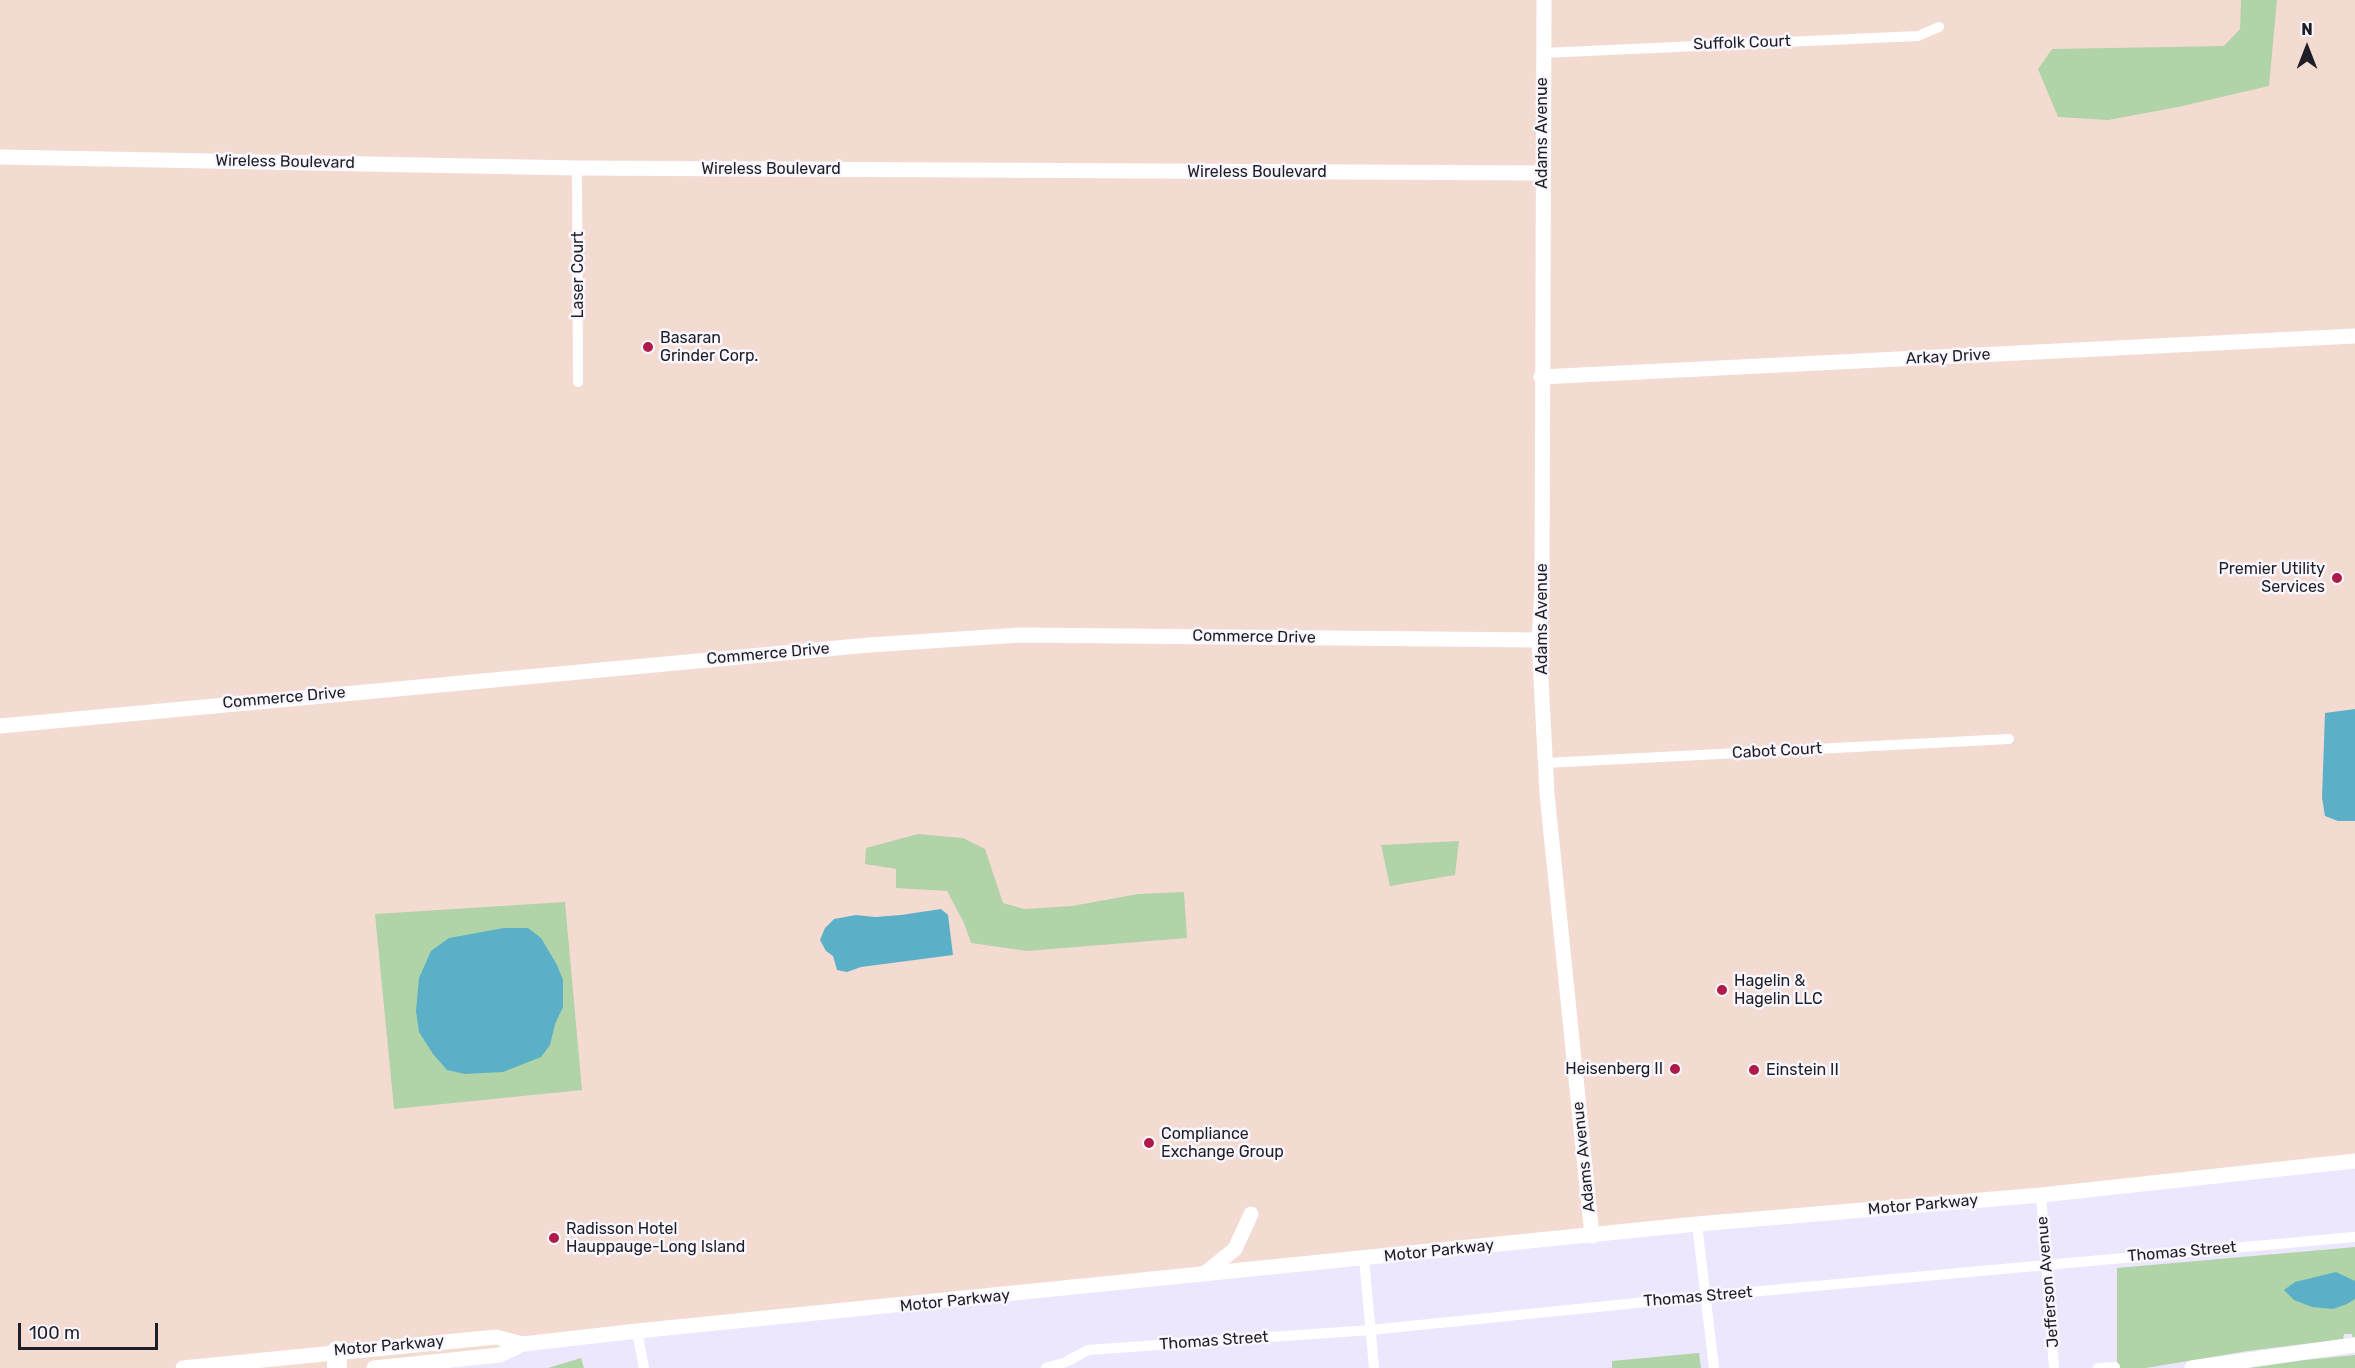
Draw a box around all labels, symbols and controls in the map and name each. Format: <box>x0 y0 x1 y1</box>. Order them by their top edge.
north arrow <box>2277 18 2337 78</box>
text: N <box>2301 20 2313 39</box>
street label: Suffolk Court <box>1693 32 1791 54</box>
street label: Adams Avenue <box>1532 77 1552 189</box>
street label: Wireless Boulevard <box>215 151 355 173</box>
street label: Wireless Boulevard <box>701 159 841 179</box>
street label: Wireless Boulevard <box>1187 162 1327 182</box>
street label: Laser Court <box>568 232 588 318</box>
place label: Basaran Grinder Corp. <box>660 328 758 366</box>
marker: Basaran Grinder Corp. <box>641 340 655 354</box>
street label: Arkay Drive <box>1905 345 1991 369</box>
place label: Premier Utility Services <box>2219 559 2325 597</box>
street label: Adams Avenue <box>1532 563 1552 675</box>
marker: Premier Utility Services <box>2330 571 2344 585</box>
street label: Commerce Drive <box>1192 626 1316 648</box>
street label: Commerce Drive <box>706 639 830 669</box>
street label: Commerce Drive <box>222 683 346 713</box>
street label: Cabot Court <box>1732 739 1822 763</box>
place label: Hagelin & Hagelin LLC <box>1734 971 1823 1009</box>
marker: Hagelin & Hagelin LLC <box>1715 983 1729 997</box>
place label: Heisenberg II <box>1565 1059 1663 1079</box>
place label: Einstein II <box>1766 1060 1839 1080</box>
marker: Heisenberg II <box>1668 1062 1682 1076</box>
marker: Einstein II <box>1747 1063 1761 1077</box>
street label: Adams Avenue <box>1569 1101 1599 1213</box>
place label: Compliance Exchange Group <box>1161 1124 1284 1162</box>
marker: Compliance Exchange Group <box>1142 1136 1156 1150</box>
street label: Motor Parkway <box>1867 1191 1979 1219</box>
street label: Jefferson Avenue <box>2033 1215 2063 1349</box>
place label: Radisson Hotel Hauppauge-Long Island <box>566 1219 745 1257</box>
marker: Radisson Hotel Hauppauge-Long Island <box>547 1231 561 1245</box>
street label: Motor Parkway <box>1383 1236 1495 1266</box>
street label: Thomas Street <box>2127 1238 2237 1266</box>
street label: Thomas Street <box>1643 1283 1753 1311</box>
street label: Motor Parkway <box>899 1286 1011 1316</box>
scale bar <box>21 1311 160 1349</box>
text: 100 m <box>29 1322 80 1344</box>
street label: Thomas Street <box>1159 1328 1269 1354</box>
street label: Motor Parkway <box>333 1332 445 1360</box>

